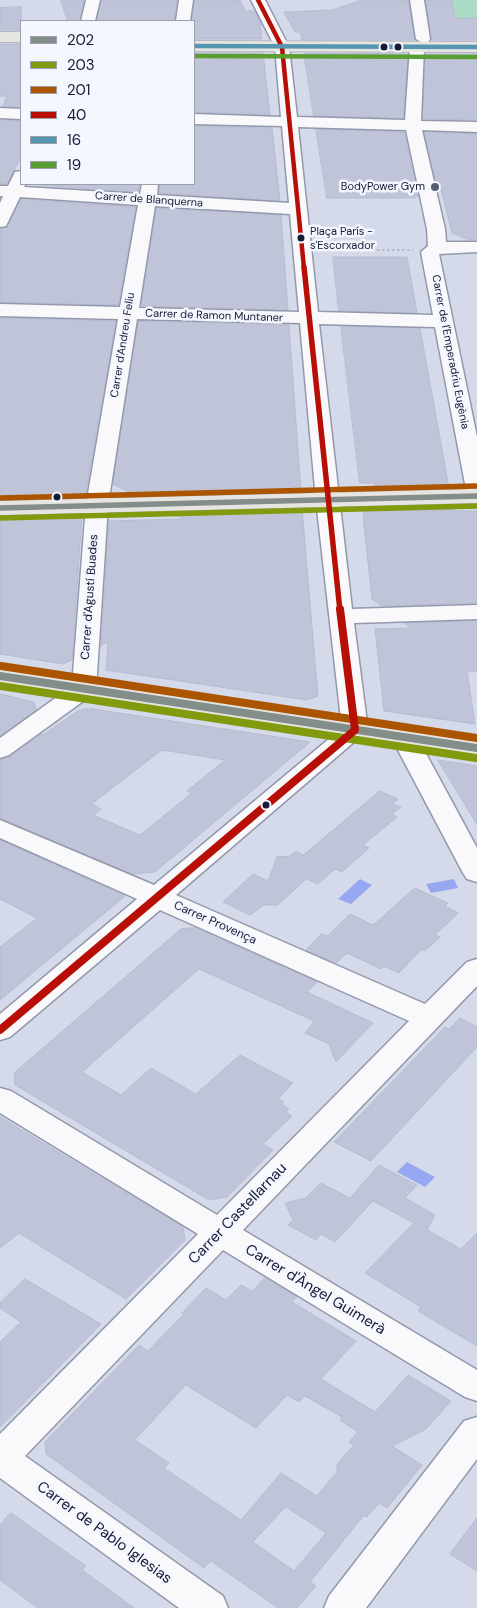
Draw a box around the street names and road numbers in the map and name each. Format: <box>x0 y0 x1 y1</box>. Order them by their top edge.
street label: Carrer de Blanquerna <box>95 190 203 210</box>
street label: Carrer de l'Emperadriu Eugènia <box>429 274 471 430</box>
street label: Carrer d'Andreu Feliu <box>108 292 138 398</box>
street label: Carrer de Ramon Muntaner <box>145 307 283 325</box>
street label: Carrer d'Agustí Buades <box>78 534 102 660</box>
street label: Carrer Provença <box>171 898 259 948</box>
street label: Carrer Castellarnau <box>185 1160 291 1268</box>
street label: Carrer d'Àngel Guimerà <box>242 1241 388 1339</box>
street label: Carrer de Pablo Iglesias <box>33 1478 175 1588</box>

